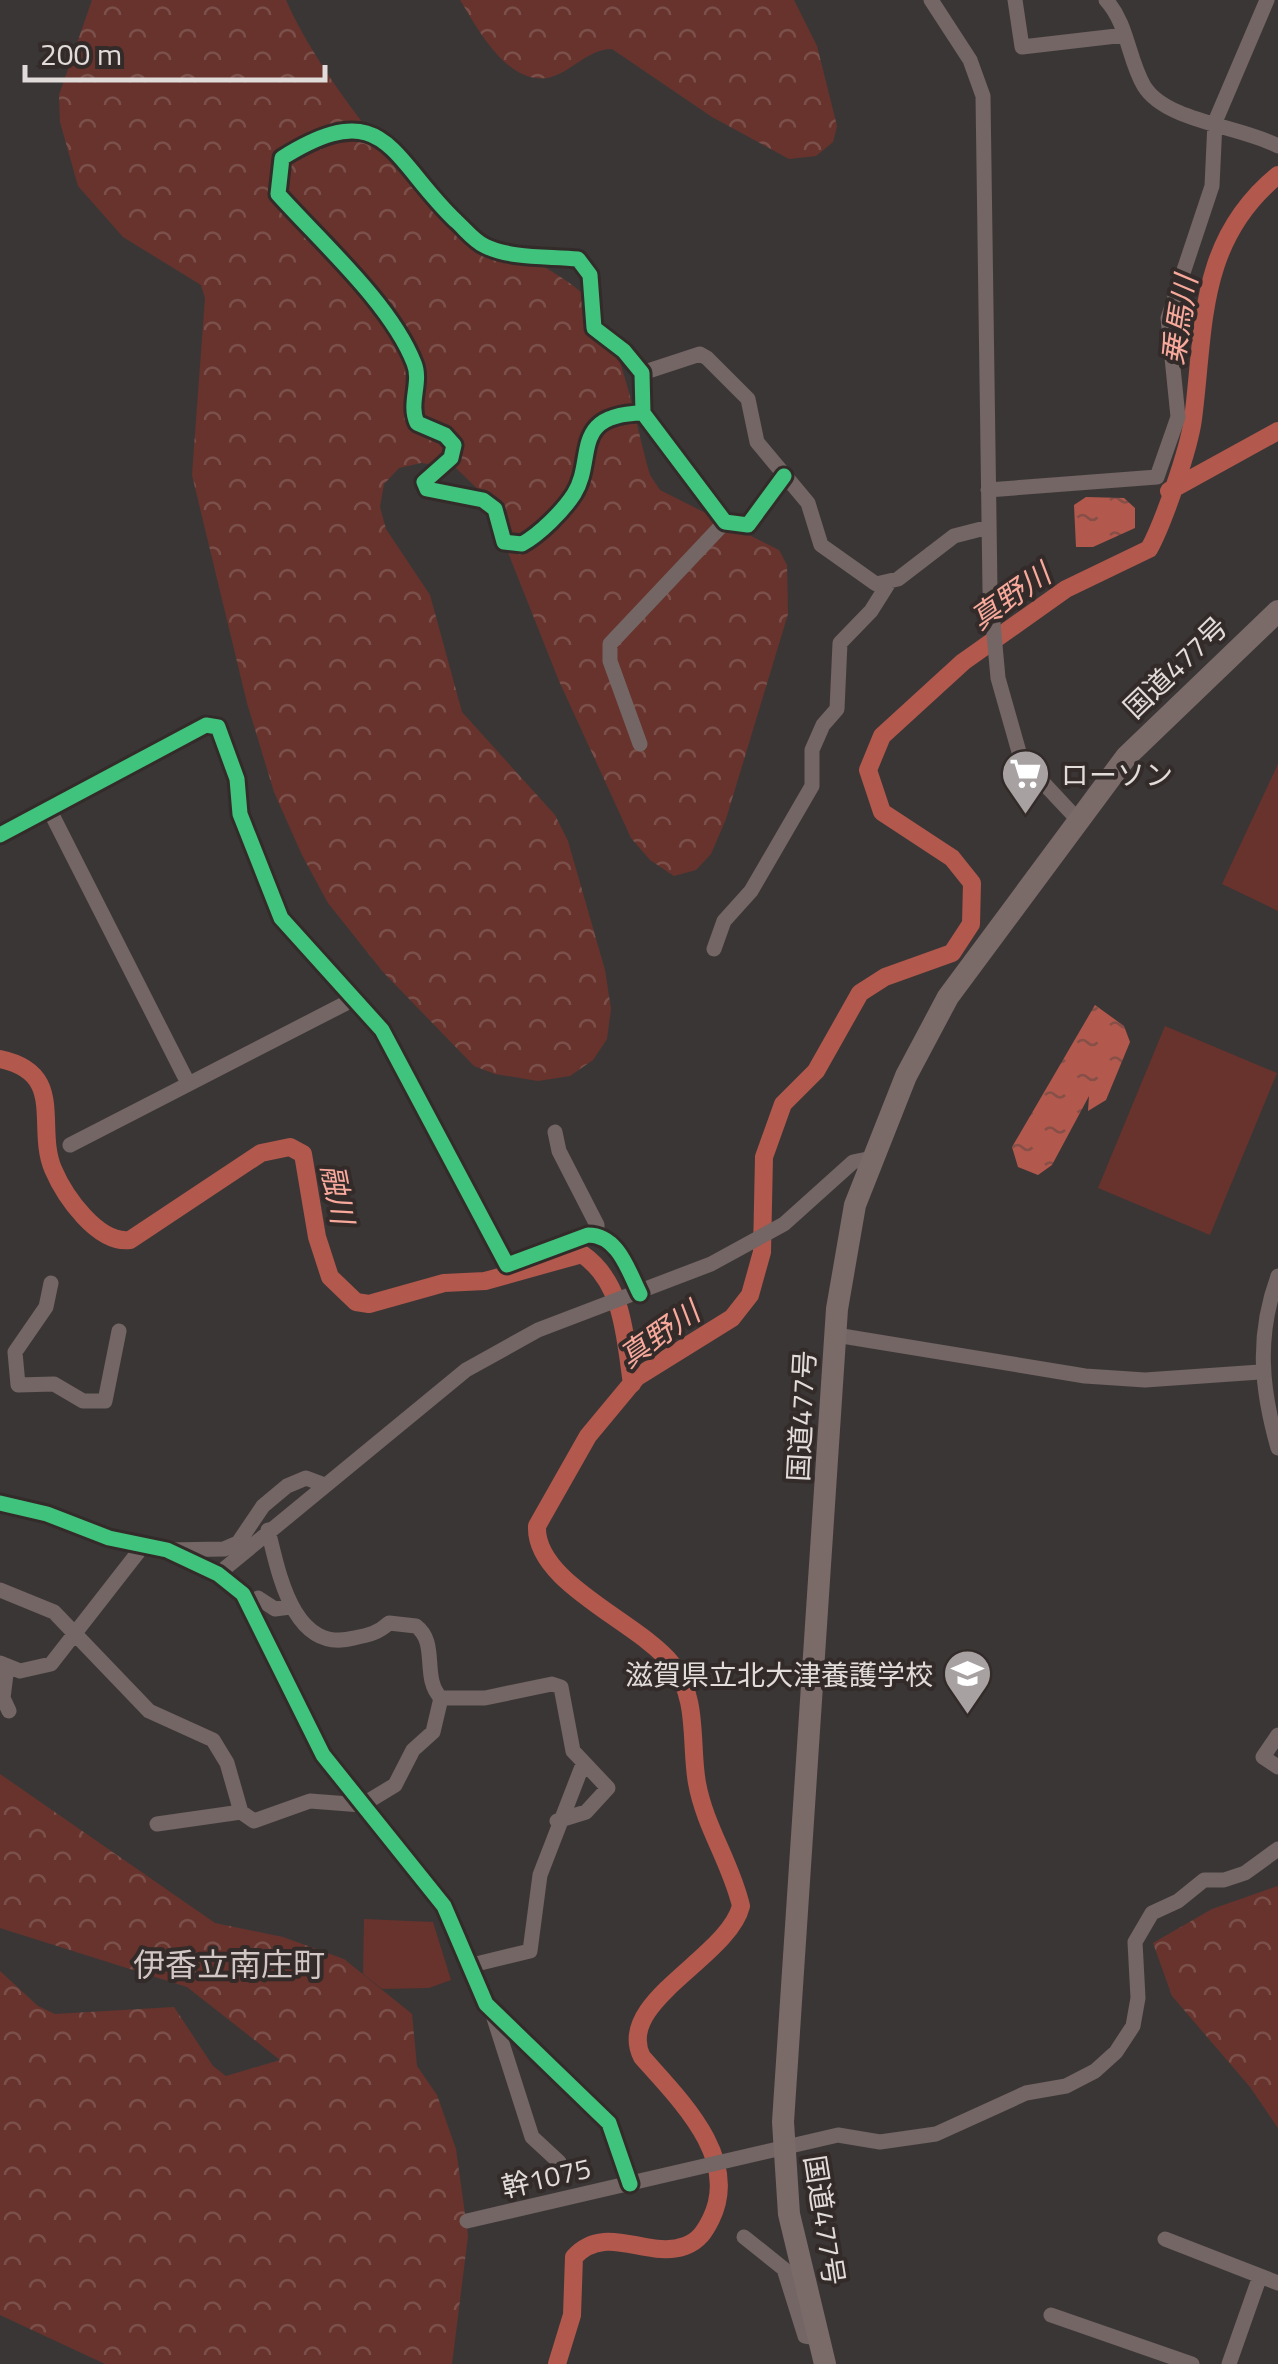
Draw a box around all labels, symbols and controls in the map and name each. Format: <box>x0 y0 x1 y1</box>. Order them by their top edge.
scale bar <box>25 20 325 82</box>
text: 200 m <box>40 31 122 77</box>
water label: 乗馬川 <box>1149 269 1209 368</box>
water label: 真野川 <box>960 550 1063 641</box>
street label: 国道477号 <box>1113 606 1237 728</box>
supermarket icon: ローソン <box>1000 748 1052 816</box>
place label: ローソン <box>1061 753 1173 796</box>
water label: 融川 <box>310 1160 367 1231</box>
water label: 真野川 <box>609 1288 712 1379</box>
street label: 国道477号 <box>776 1349 826 1483</box>
school or university icon: 滋賀県立北大津養護学校 <box>942 1648 994 1716</box>
place label: 滋賀県立北大津養護学校 <box>625 1653 933 1696</box>
district label: 伊香立南庄町 <box>133 1940 325 1988</box>
street label: 幹1075 <box>497 2146 595 2208</box>
street label: 国道477号 <box>794 2152 856 2288</box>

